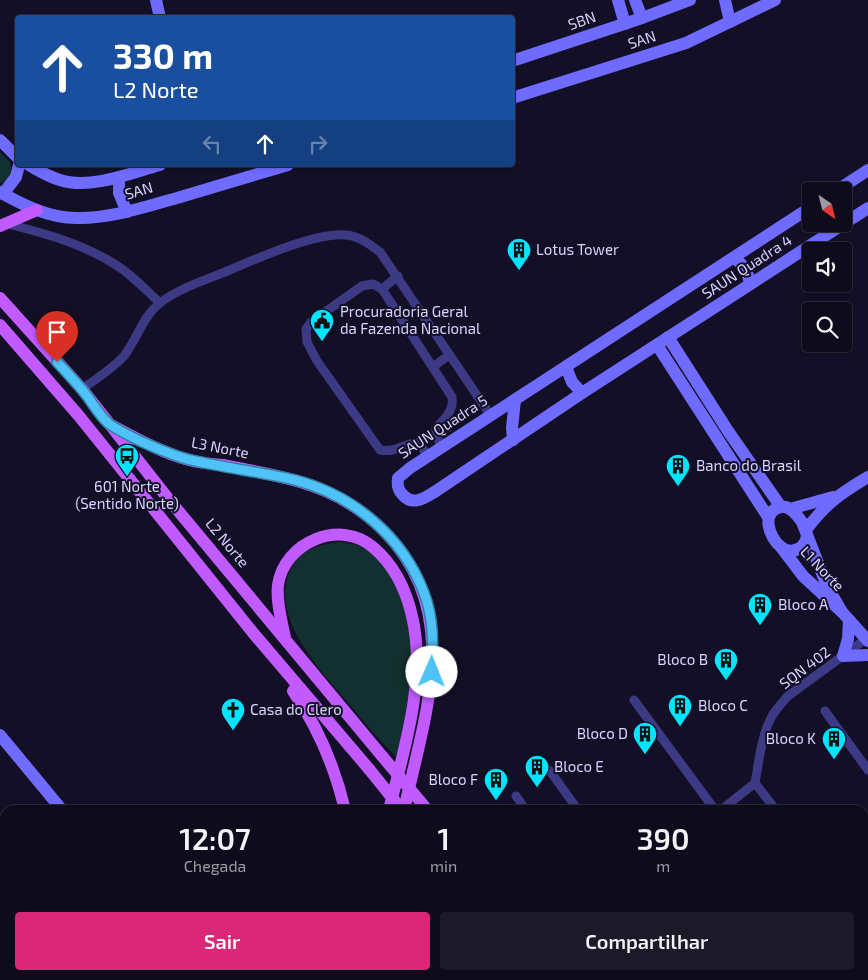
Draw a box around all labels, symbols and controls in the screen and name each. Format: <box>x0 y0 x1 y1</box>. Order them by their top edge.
street label: SBN <box>565 7 598 33</box>
street label: SAN <box>625 26 658 52</box>
text: 330 m <box>113 34 213 76</box>
icon: ahead <box>30 35 95 100</box>
text: L2 Norte <box>113 76 199 102</box>
icon: left <box>198 130 226 158</box>
icon: ahead <box>251 130 279 158</box>
icon: right <box>304 130 332 158</box>
street label: SAN <box>123 177 155 203</box>
north arrow <box>802 182 852 232</box>
map controls <box>802 182 852 352</box>
street label: SAUN Quadra 4 <box>698 230 795 303</box>
building icon: Lotus Tower <box>506 237 532 271</box>
place label: Lotus Tower <box>536 240 619 258</box>
button: sound <box>802 242 852 292</box>
place label: Procuradoria Geral da Fazenda Nacional <box>340 302 481 337</box>
button: search <box>802 302 852 352</box>
public building icon: Procuradoria Geral da Fazenda Nacional <box>309 308 335 342</box>
pin <box>36 311 78 362</box>
icon: arrive <box>43 318 71 346</box>
street label: SAUN Quadra 5 <box>395 391 491 463</box>
street label: L3 Norte <box>190 433 251 461</box>
bus stop icon: 601 Norte (Sentido Norte) <box>114 443 140 477</box>
building icon: Banco do Brasil <box>665 453 691 487</box>
place label: Banco do Brasil <box>696 456 802 474</box>
place label: 601 Norte (Sentido Norte) <box>75 477 179 512</box>
street label: L2 Norte <box>202 514 253 571</box>
street label: L1 Norte <box>797 542 848 594</box>
building icon: Bloco A <box>747 592 773 626</box>
place label: Bloco A <box>778 595 829 613</box>
street label: SQN 402 <box>775 642 834 693</box>
position arrow <box>405 645 457 697</box>
building icon: Bloco B <box>713 647 739 681</box>
place label: Bloco B <box>657 650 708 668</box>
building icon: Bloco C <box>667 693 693 727</box>
place label: Bloco C <box>698 696 748 714</box>
church icon: Casa do Clero <box>220 697 246 731</box>
place label: Casa do Clero <box>250 700 342 718</box>
building icon: Bloco D <box>632 721 658 755</box>
place label: Bloco D <box>577 724 628 742</box>
building icon: Bloco K <box>821 726 847 760</box>
place label: Bloco K <box>766 729 816 747</box>
building icon: Bloco E <box>524 754 550 788</box>
place label: Bloco E <box>554 757 604 775</box>
building icon: Bloco F <box>483 767 509 801</box>
place label: Bloco F <box>429 770 478 788</box>
text: 12:07 <box>179 820 251 856</box>
text: 1 <box>437 820 450 856</box>
text: 390 <box>637 820 690 856</box>
text: Chegada <box>184 856 246 875</box>
text: min <box>430 856 457 875</box>
text: m <box>656 856 670 875</box>
button: Sair <box>15 912 430 970</box>
button: Compartilhar <box>440 912 854 970</box>

